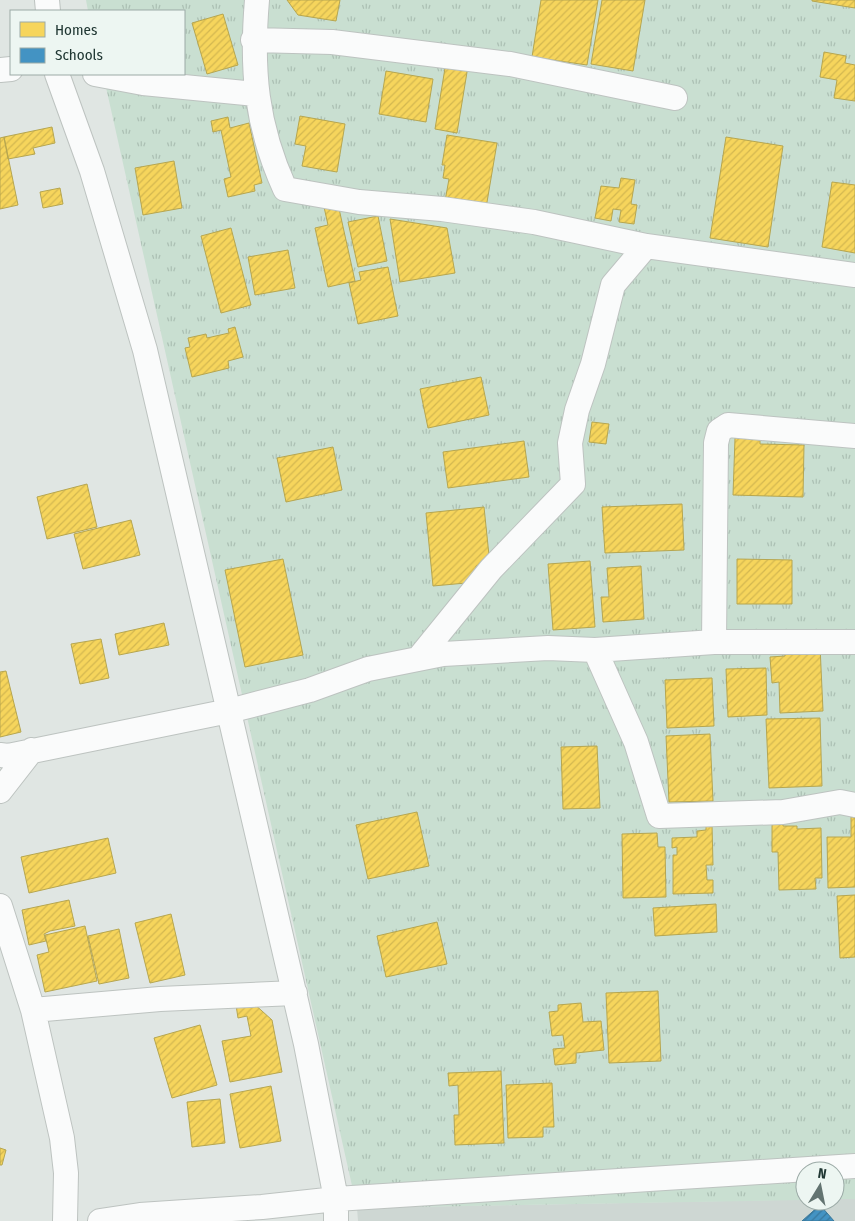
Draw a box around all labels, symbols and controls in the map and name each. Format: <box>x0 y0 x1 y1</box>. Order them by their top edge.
legend <box>10 10 185 75</box>
text: Homes <box>55 21 97 39</box>
text: Schools <box>55 46 103 64</box>
north arrow <box>795 1161 845 1211</box>
text: N <box>817 1165 828 1183</box>

